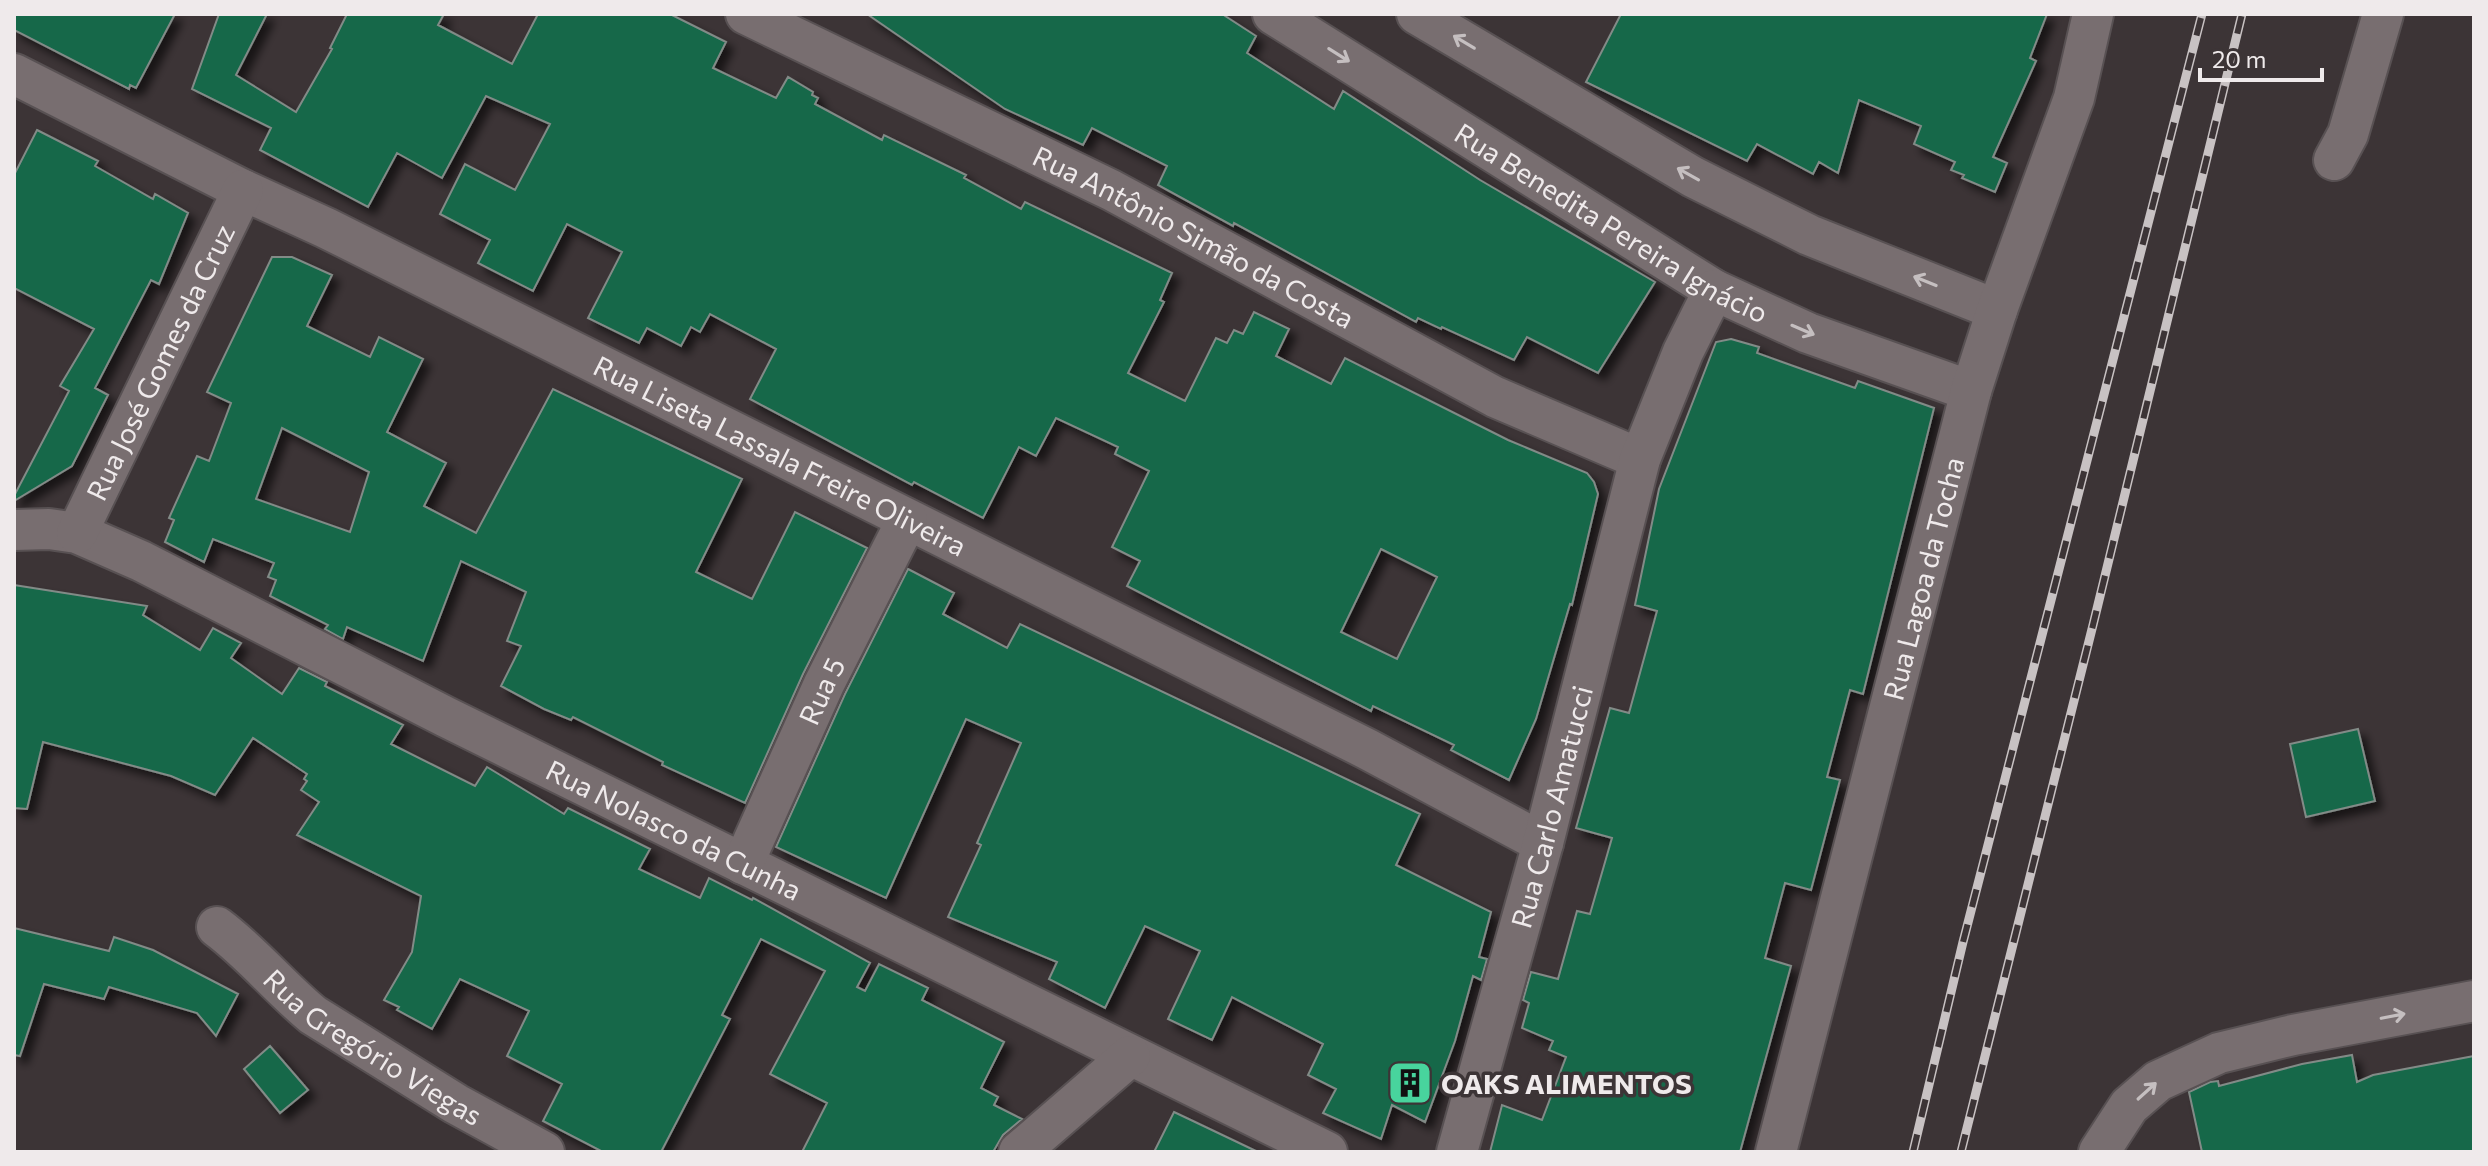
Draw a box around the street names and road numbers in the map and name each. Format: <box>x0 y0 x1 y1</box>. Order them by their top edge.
street label: Rua Benedita Pereira Ignácio <box>1449 115 1773 329</box>
street label: Rua Antônio Simão da Costa <box>1028 138 1360 335</box>
street label: Rua José Gomes da Cruz <box>79 218 241 506</box>
street label: Rua Liseta Lassala Freire Oliveira <box>588 348 972 563</box>
street label: Rua Lagoa da Tocha <box>1875 453 1970 704</box>
street label: Rua 5 <box>791 652 852 730</box>
street label: Rua Carlo Amatucci <box>1503 682 1599 932</box>
street label: Rua Nolasco da Cunha <box>541 752 807 907</box>
street label: Rua Gregório Viegas <box>257 962 488 1132</box>

